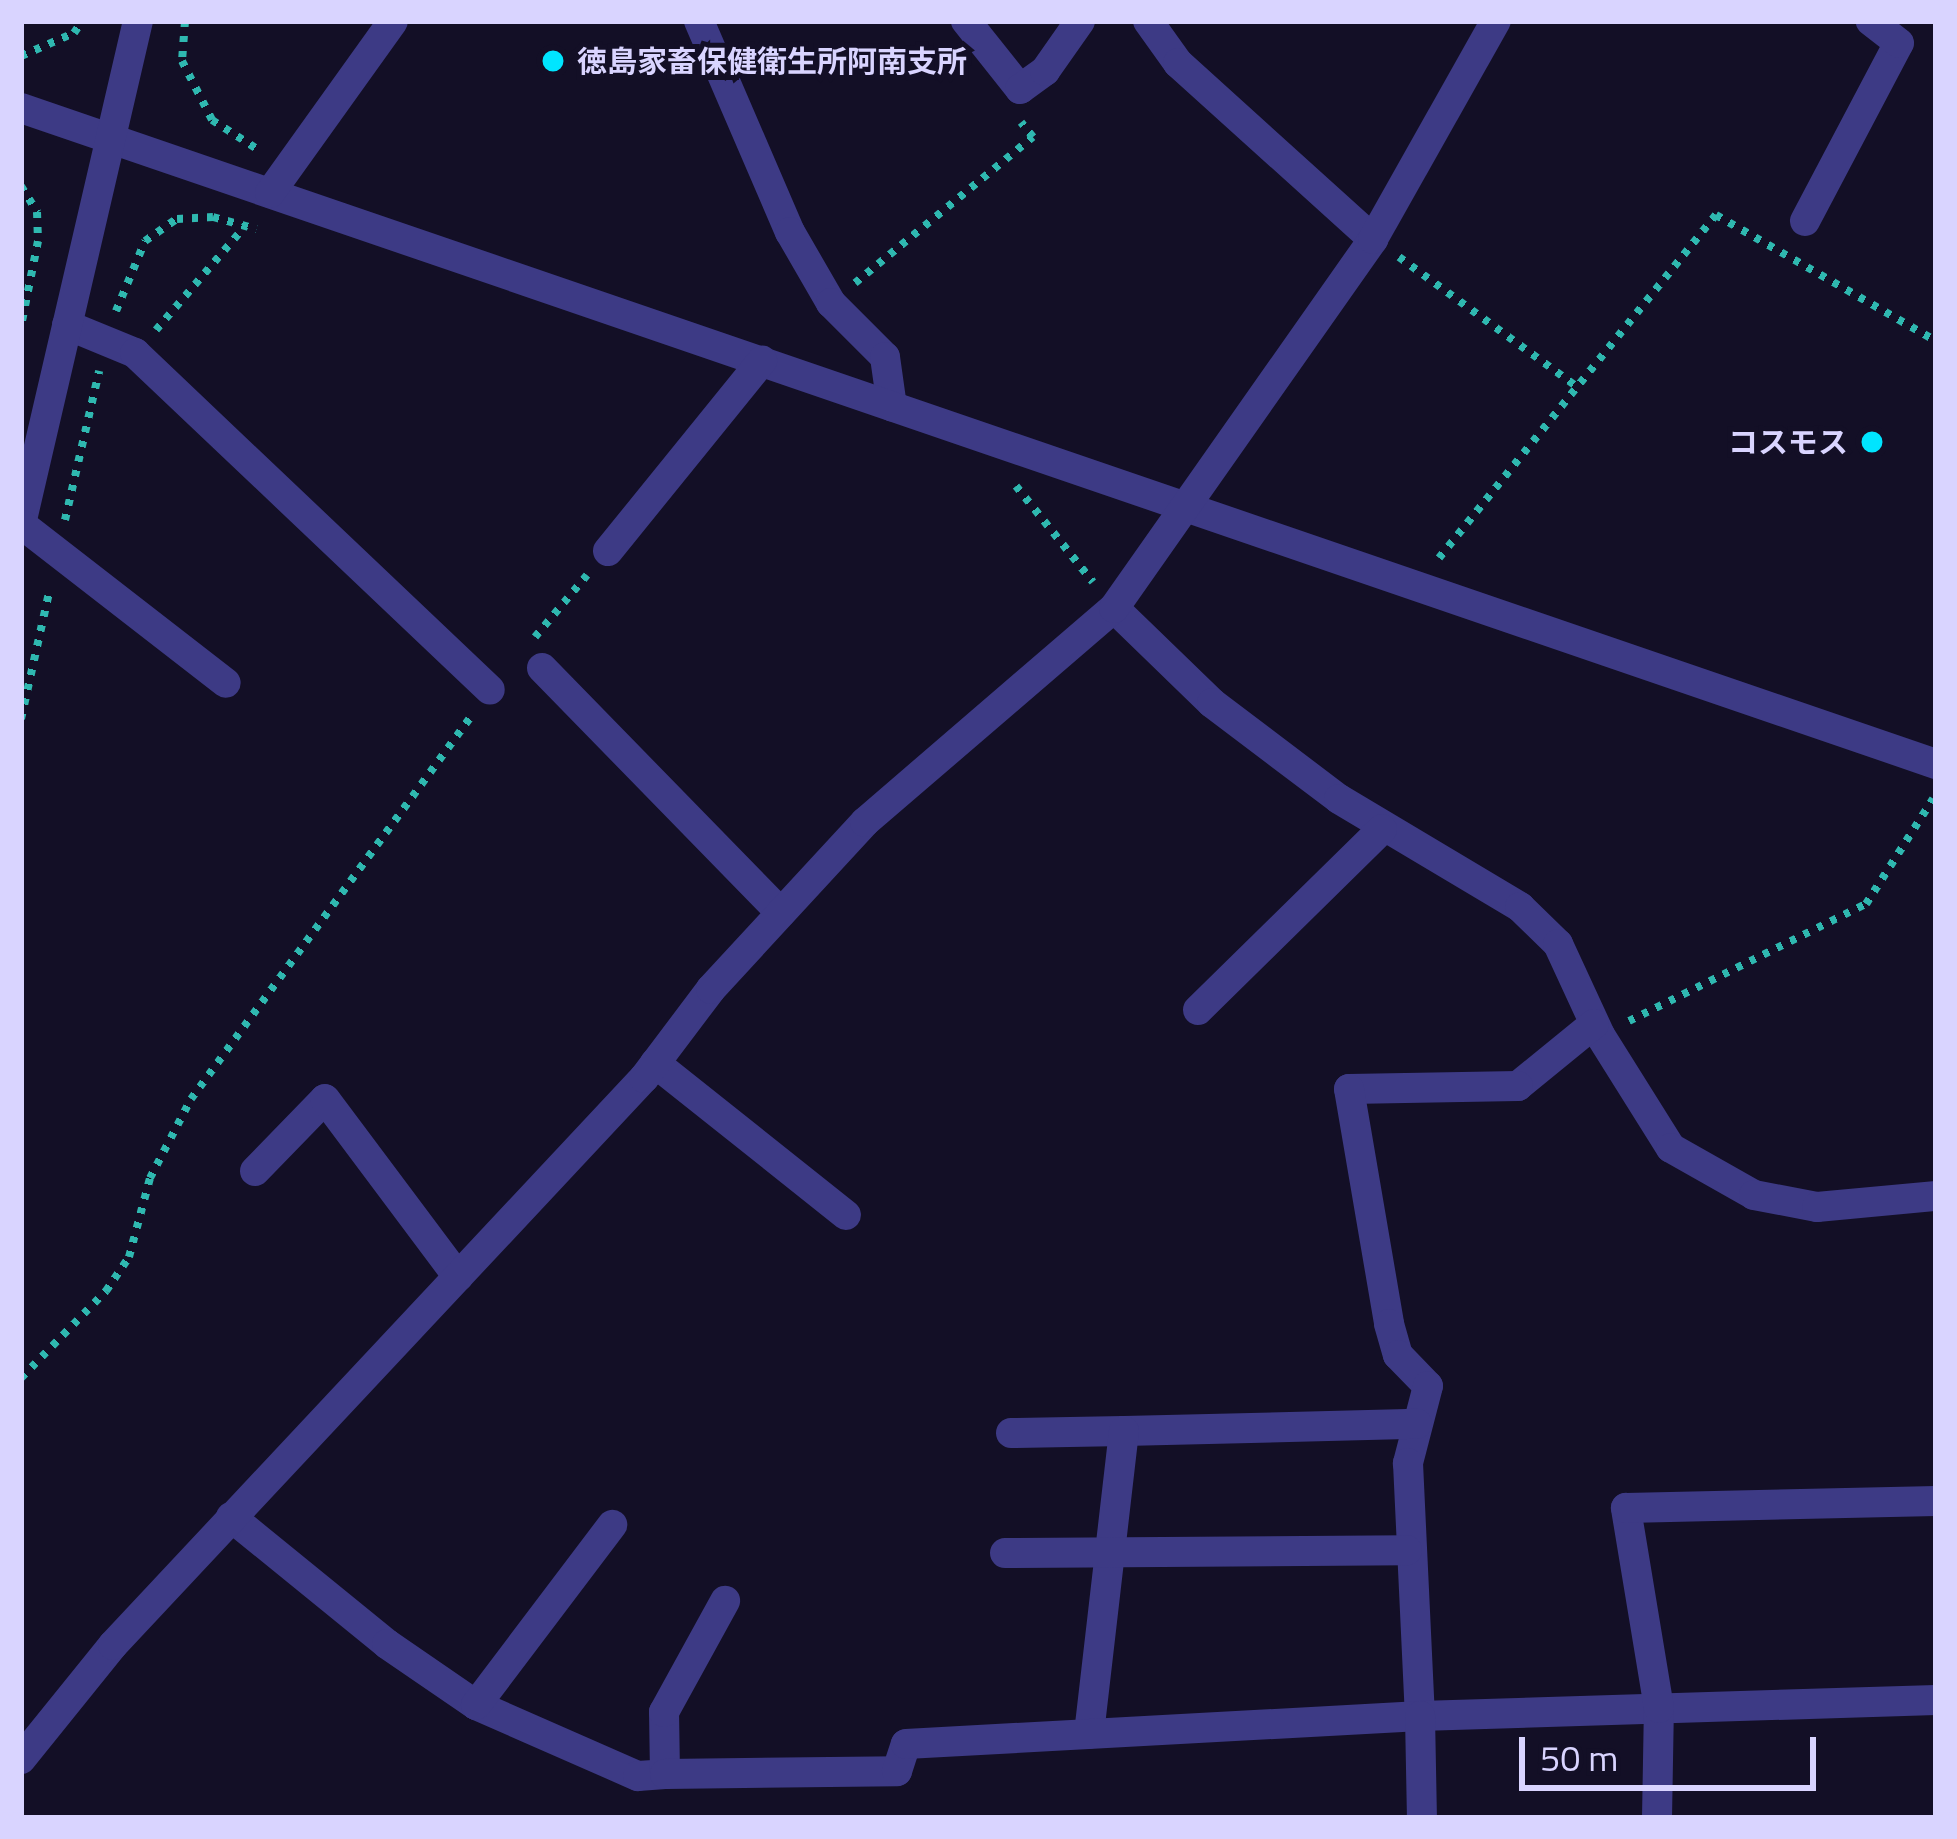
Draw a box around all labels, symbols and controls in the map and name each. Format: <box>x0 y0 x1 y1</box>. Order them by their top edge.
place label: 徳島家畜保健衛生所阿南支所 <box>577 43 967 79</box>
marker: 徳島家畜保健衛生所阿南支所 <box>540 48 566 74</box>
place label: コスモス <box>1728 424 1848 460</box>
marker: コスモス <box>1859 429 1885 455</box>
scale bar <box>1525 1713 1822 1787</box>
text: 50 m <box>1540 1730 1618 1785</box>

